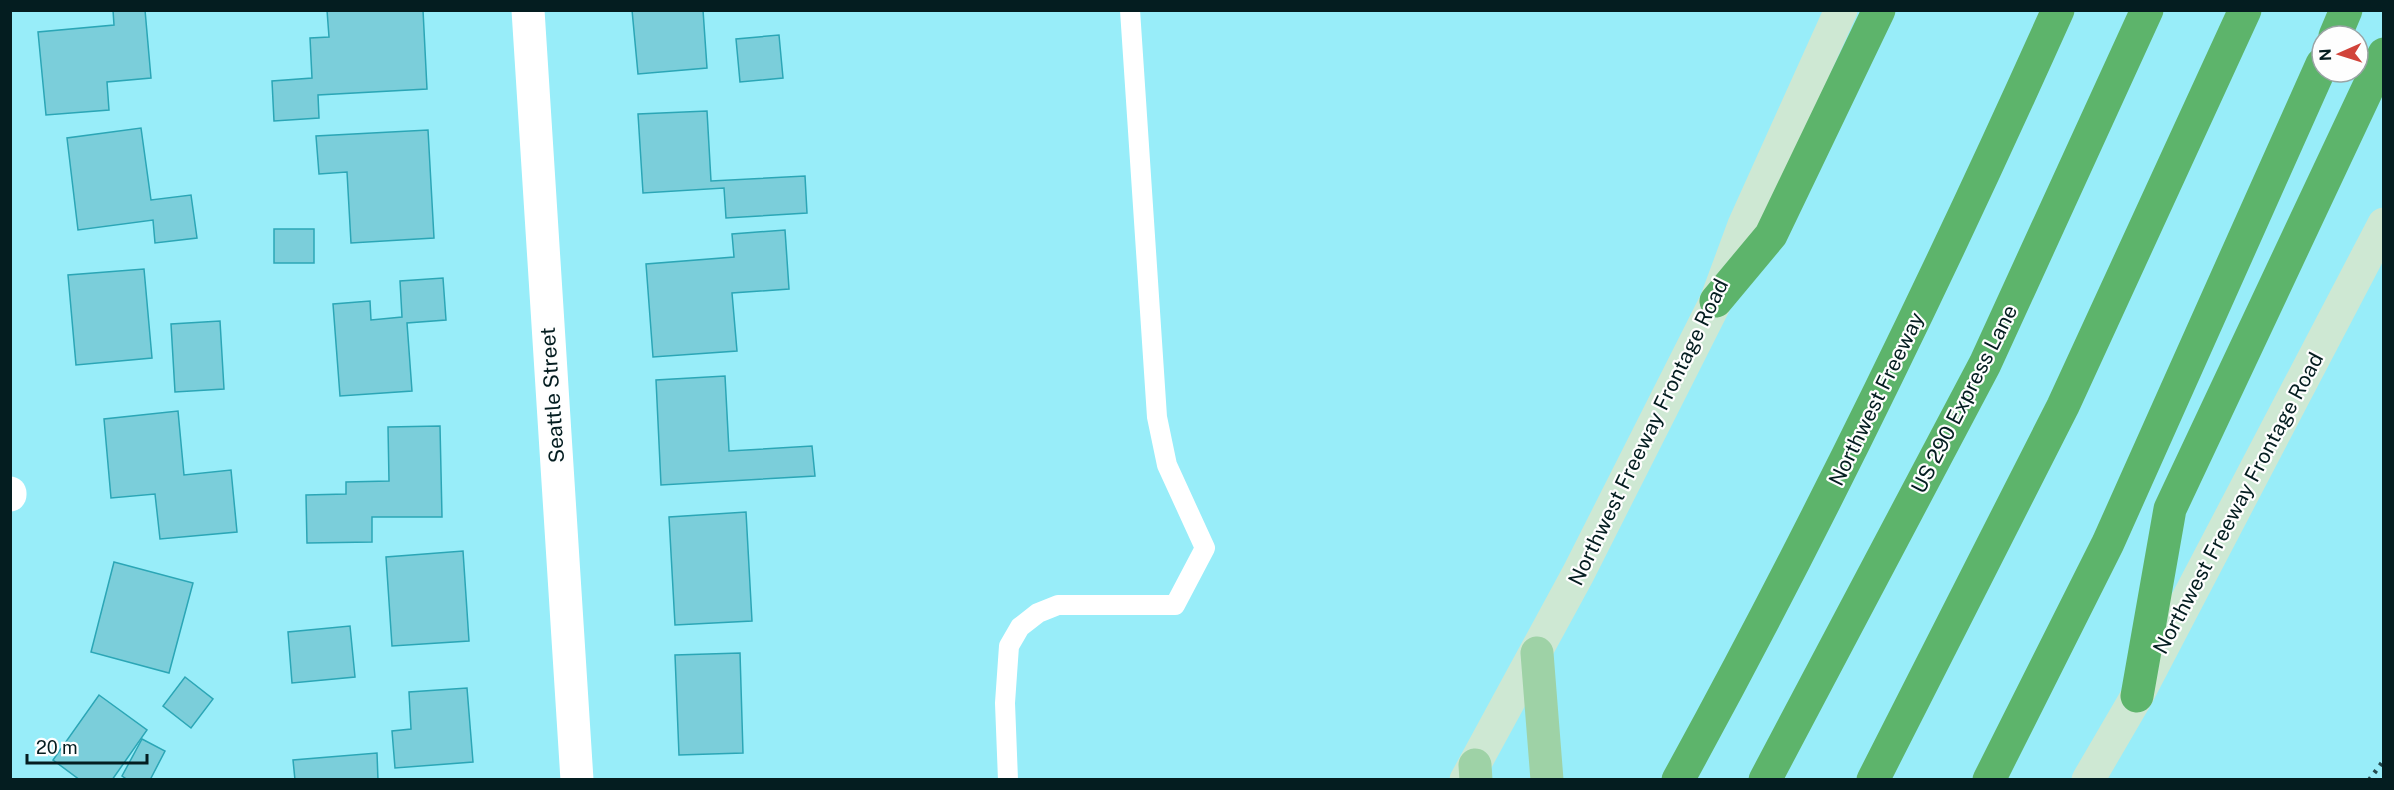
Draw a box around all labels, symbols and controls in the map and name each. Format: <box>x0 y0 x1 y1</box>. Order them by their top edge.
north arrow <box>2310 24 2370 84</box>
text: N <box>2316 48 2335 62</box>
street label: Northwest Freeway Frontage Road <box>1563 275 1733 589</box>
street label: US 290 Express Lane <box>1906 301 2022 497</box>
street label: Northwest Freeway <box>1823 308 1929 490</box>
street label: Seattle Street <box>535 326 569 464</box>
street label: Northwest Freeway Frontage Road <box>2148 348 2328 658</box>
scale bar <box>27 727 147 765</box>
text: 20 m <box>36 737 78 758</box>

